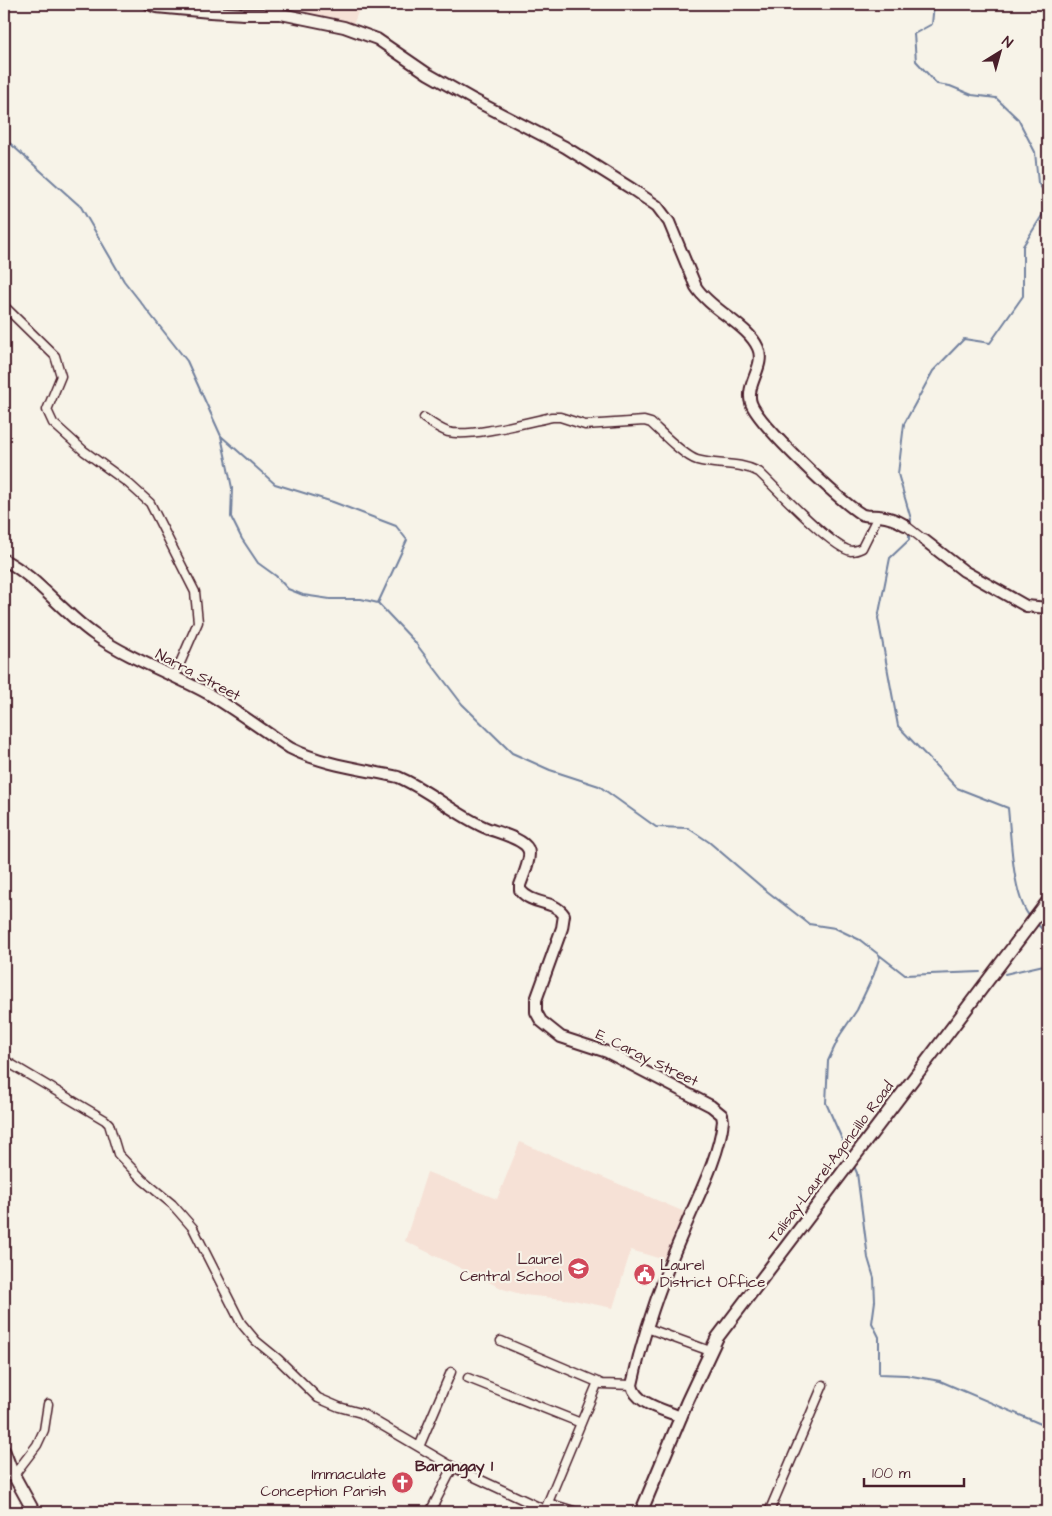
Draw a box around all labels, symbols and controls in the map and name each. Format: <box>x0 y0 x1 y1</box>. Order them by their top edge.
north arrow <box>974 28 1024 78</box>
text: N <box>998 32 1017 53</box>
street label: Narra Street <box>152 644 244 706</box>
street label: E. Caray Street <box>592 1024 702 1093</box>
street label: Talisay-Laurel-Agoncillo Road <box>763 1077 900 1248</box>
place label: Laurel Central School <box>460 1249 562 1287</box>
place label: Laurel District Office <box>660 1255 765 1293</box>
school or university icon: Laurel Central School <box>566 1256 590 1280</box>
public building icon: Laurel District Office <box>632 1262 656 1286</box>
district label: Barangay 1 <box>415 1455 494 1479</box>
scale bar <box>864 1456 964 1488</box>
text: 100 m <box>872 1463 911 1484</box>
place label: Immaculate Conception Parish <box>261 1464 387 1502</box>
church icon: Immaculate Conception Parish <box>390 1471 414 1495</box>

